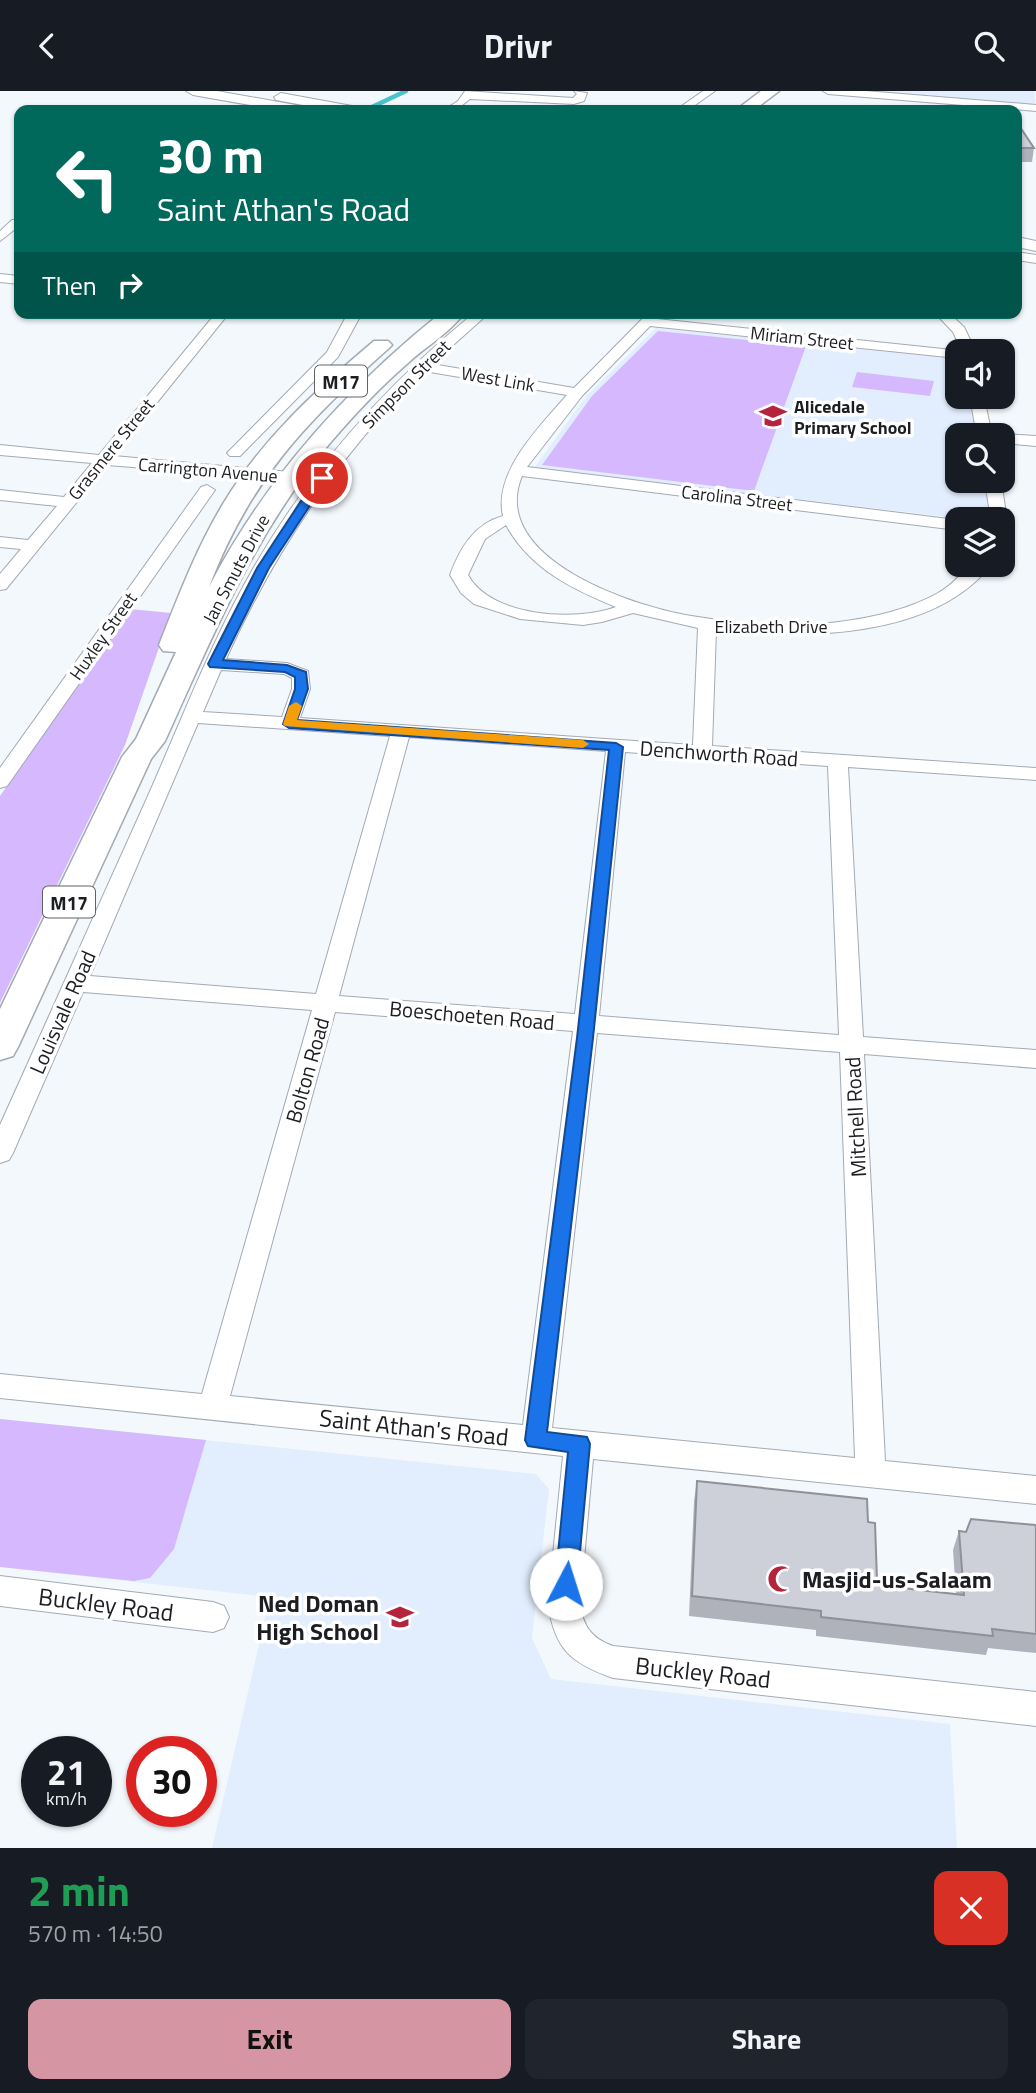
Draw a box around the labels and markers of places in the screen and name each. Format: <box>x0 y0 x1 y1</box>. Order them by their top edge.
place label: Alicedale Primary School <box>794 393 912 441</box>
school or university icon: Alicedale Primary School <box>758 401 788 431</box>
pin <box>292 448 352 508</box>
place label: Masjid-us-Salaam <box>802 1561 992 1597</box>
mosque icon: Masjid-us-Salaam <box>766 1564 796 1594</box>
place label: Ned Doman High School <box>256 1585 379 1649</box>
school or university icon: Ned Doman High School <box>385 1602 415 1632</box>

